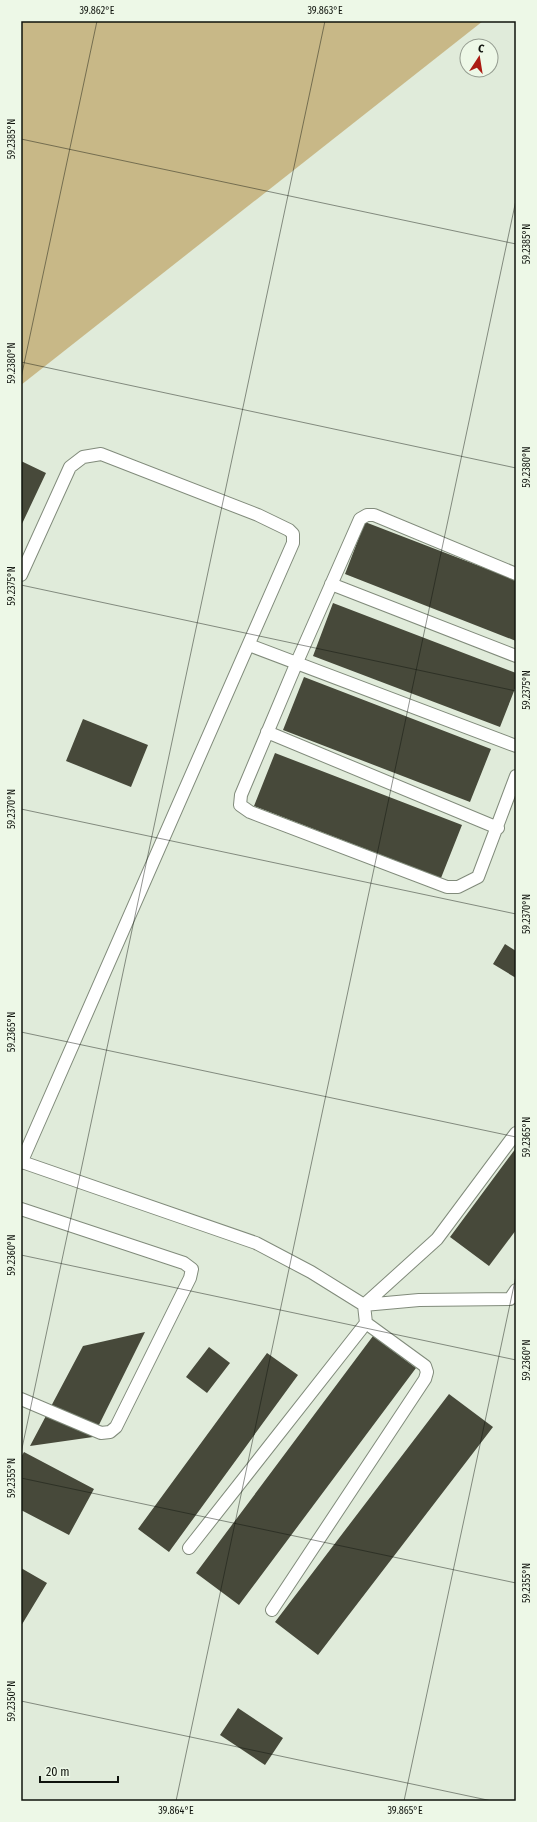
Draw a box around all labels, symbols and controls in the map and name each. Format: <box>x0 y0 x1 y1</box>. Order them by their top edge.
text: 39.862°E <box>79 5 115 17</box>
text: 39.863°E <box>307 5 343 17</box>
north arrow <box>459 38 499 78</box>
text: С <box>477 42 485 56</box>
text: 59.2385°N <box>6 119 18 159</box>
text: 59.2385°N <box>521 224 533 264</box>
text: 59.2380°N <box>6 342 18 384</box>
text: 59.2380°N <box>521 446 533 488</box>
text: 59.2375°N <box>6 566 18 606</box>
text: 59.2375°N <box>521 670 533 710</box>
text: 59.2370°N <box>6 789 18 829</box>
text: 59.2370°N <box>521 894 533 934</box>
text: 59.2365°N <box>6 1012 18 1052</box>
text: 59.2365°N <box>521 1117 533 1157</box>
text: 59.2360°N <box>6 1234 18 1276</box>
text: 59.2360°N <box>521 1339 533 1381</box>
text: 59.2355°N <box>6 1458 18 1498</box>
text: 59.2355°N <box>521 1563 533 1603</box>
text: 59.2350°N <box>6 1681 18 1721</box>
scale bar <box>40 1758 118 1784</box>
text: 20 m <box>46 1765 70 1779</box>
text: 39.864°E <box>158 1805 194 1817</box>
text: 39.865°E <box>387 1805 423 1817</box>

